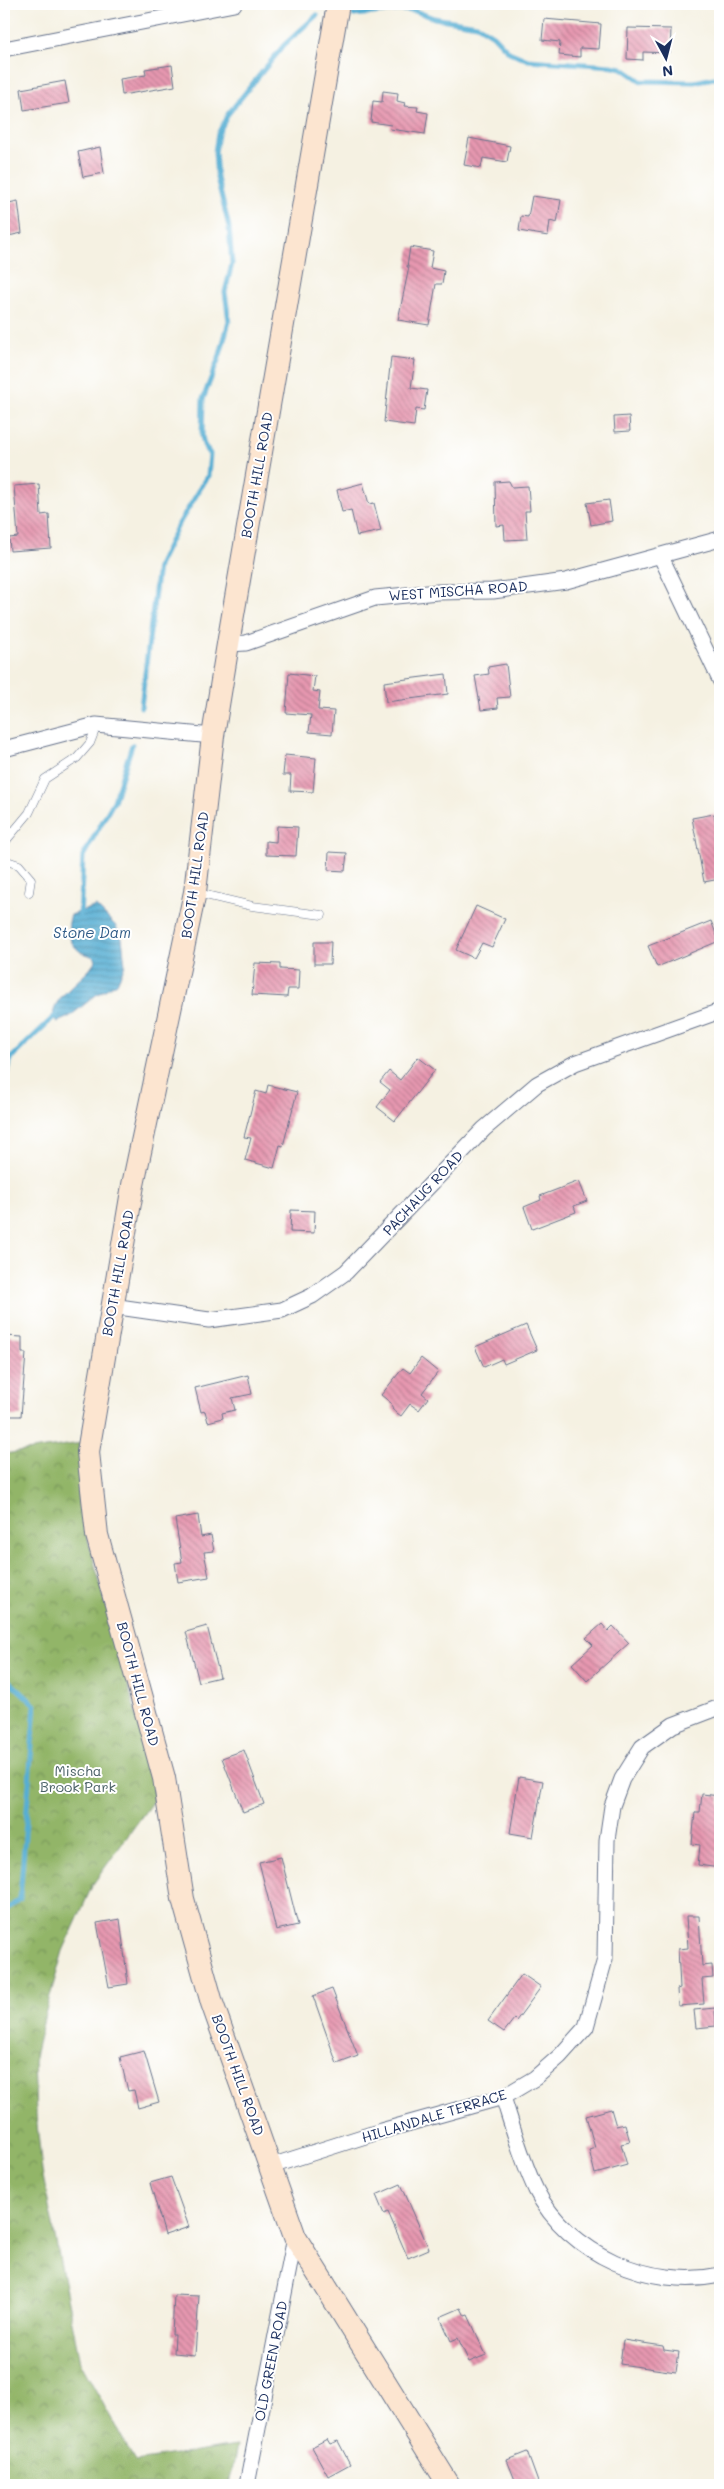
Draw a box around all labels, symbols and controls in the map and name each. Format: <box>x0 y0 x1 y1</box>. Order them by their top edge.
north arrow <box>642 32 692 82</box>
text: N <box>661 61 674 81</box>
street label: BOOTH HILL ROAD <box>236 410 277 540</box>
street label: WEST MISCHA ROAD <box>388 576 528 605</box>
street label: BOOTH HILL ROAD <box>176 810 213 940</box>
water label: Stone Dam <box>53 922 131 942</box>
street label: PACHAUG ROAD <box>378 1146 467 1239</box>
street label: BOOTH HILL ROAD <box>97 1208 138 1338</box>
street label: BOOTH HILL ROAD <box>113 1620 164 1748</box>
park label: Mischa Brook Park <box>40 1761 116 1796</box>
street label: BOOTH HILL ROAD <box>208 2012 269 2138</box>
street label: HILLANDALE TERRACE <box>359 2084 509 2147</box>
street label: OLD GREEN ROAD <box>250 2299 291 2423</box>

